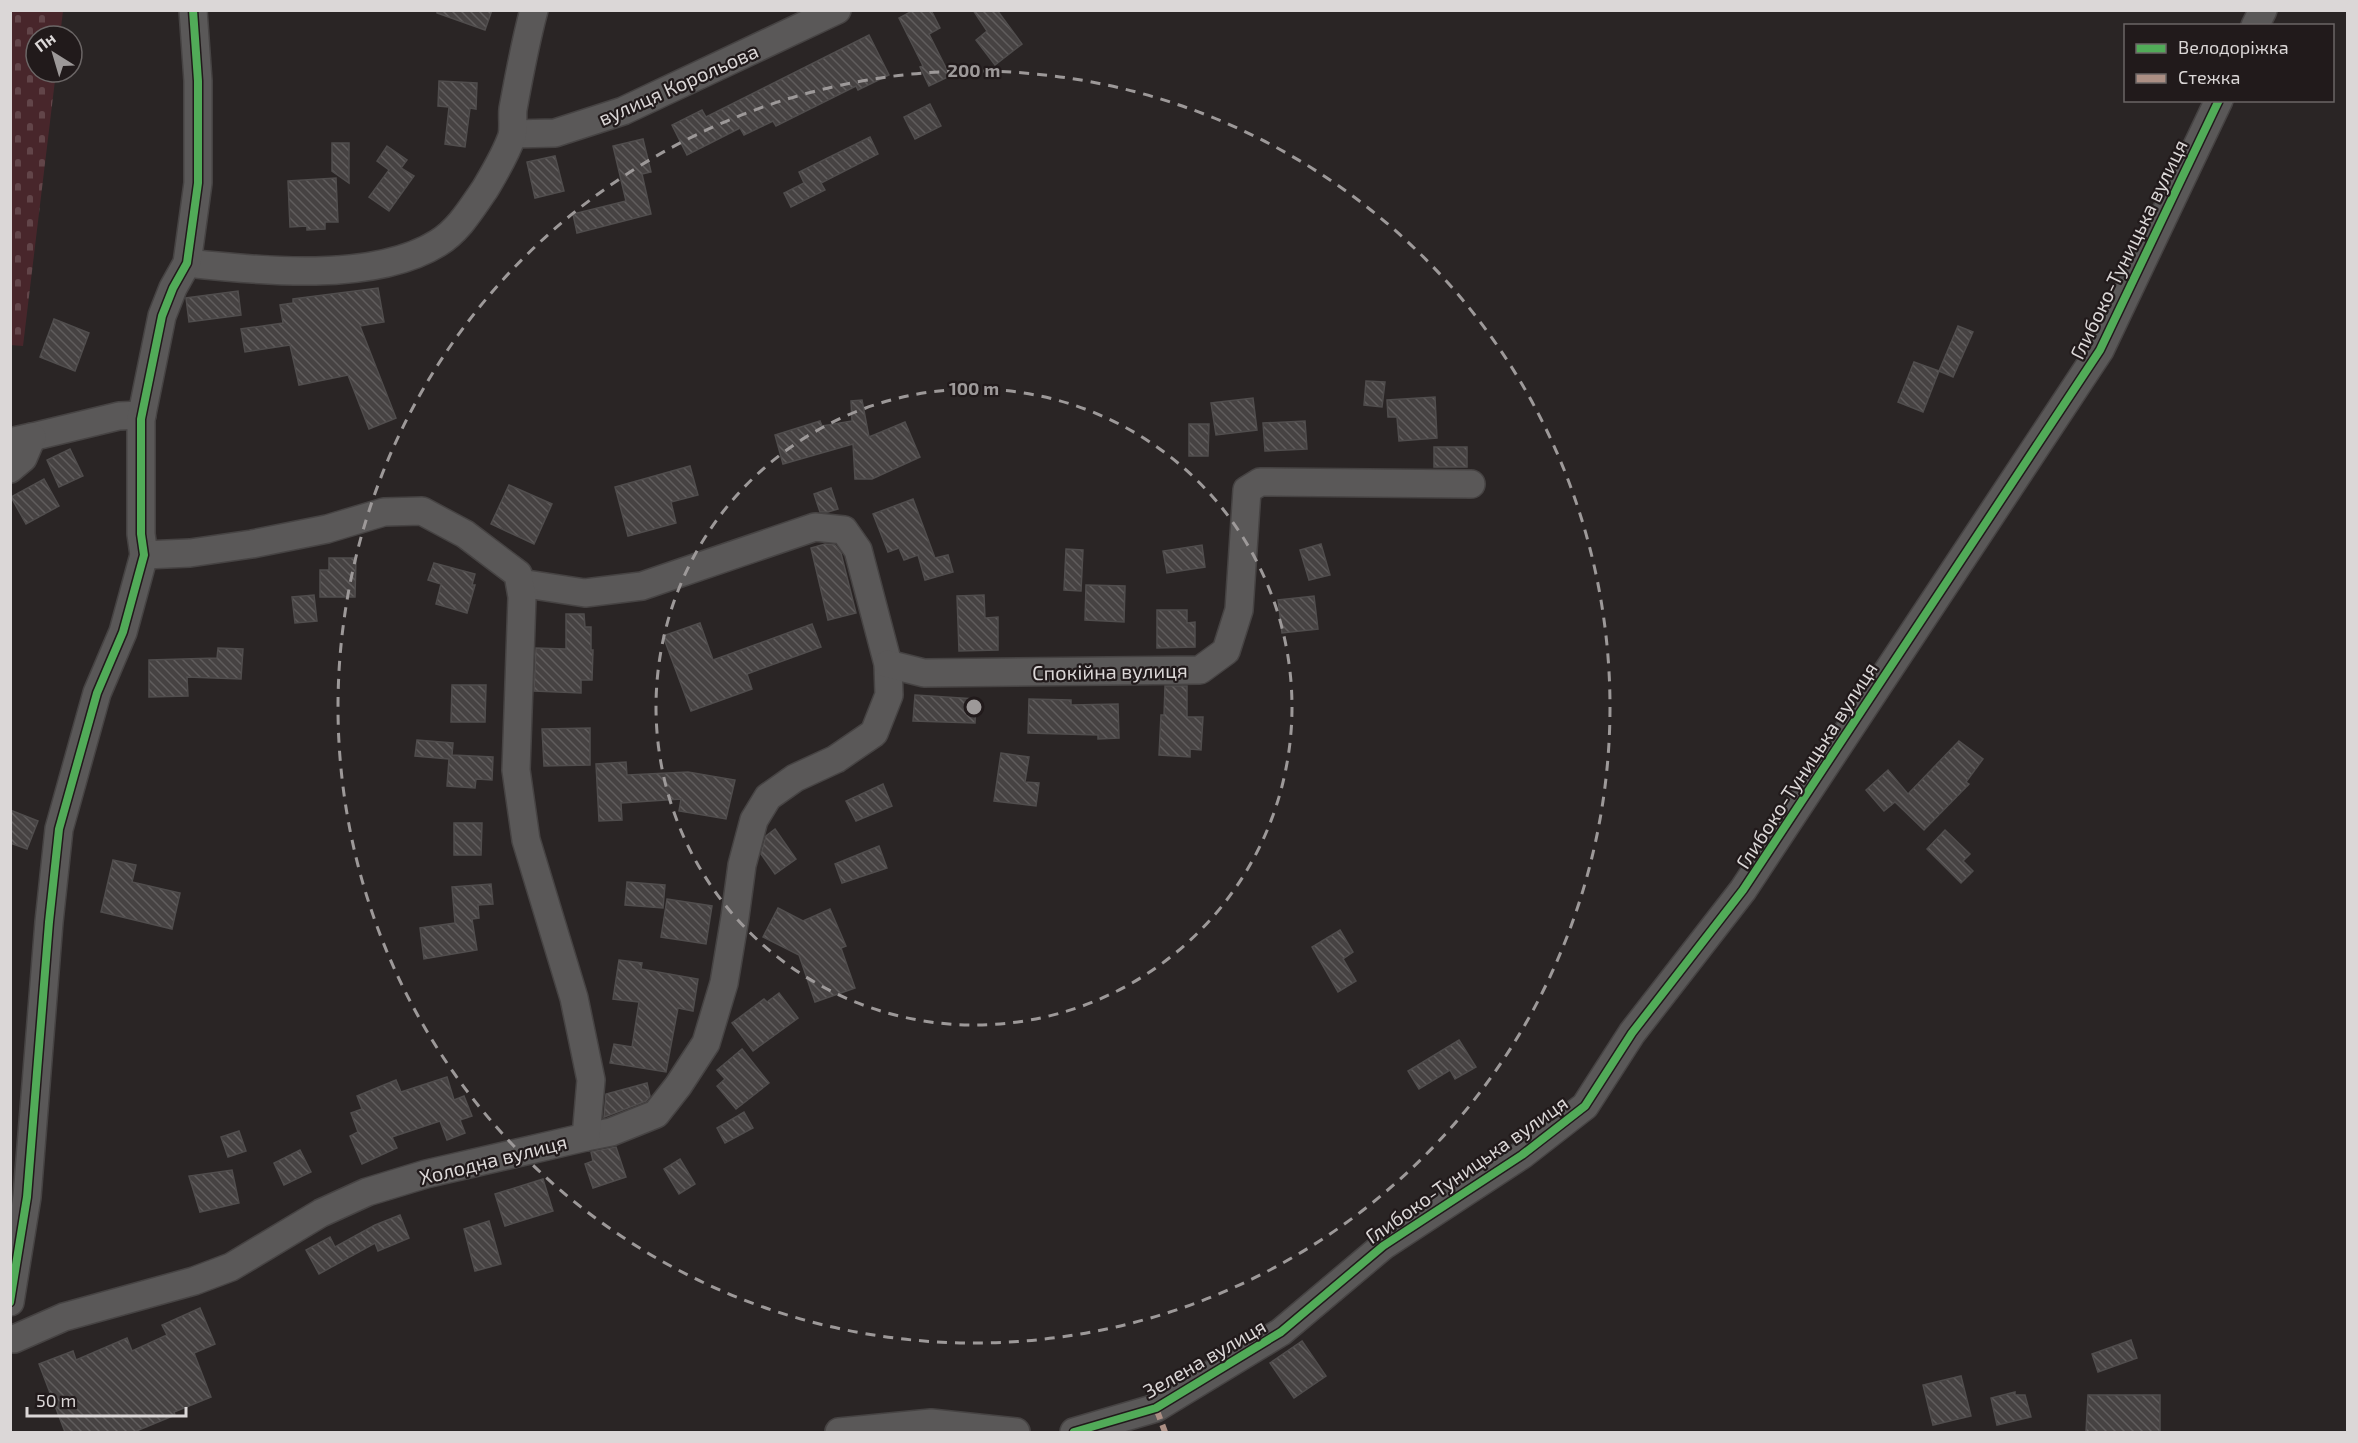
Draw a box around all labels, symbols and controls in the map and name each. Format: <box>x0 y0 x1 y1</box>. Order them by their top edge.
north arrow <box>24 24 84 84</box>
legend <box>2124 24 2334 102</box>
text: Пн <box>31 28 59 55</box>
text: Велодоріжка <box>2178 36 2289 58</box>
street label: вулиця Корольова <box>594 38 762 131</box>
text: 200 m <box>948 59 1000 81</box>
text: Стежка <box>2178 66 2240 88</box>
street label: Глибоко-Туницька вулиця <box>2064 135 2193 363</box>
text: 100 m <box>949 377 999 399</box>
street label: Глибоко-Туницька вулиця <box>1730 657 1883 873</box>
street label: Спокійна вулиця <box>1032 658 1188 685</box>
centre of rings <box>964 697 984 717</box>
street label: Глибоко-Туницька вулиця <box>1360 1090 1572 1249</box>
street label: Холодна вулиця <box>417 1129 570 1190</box>
street label: Зелена вулиця <box>1138 1313 1270 1404</box>
scale bar <box>27 1380 186 1418</box>
text: 50 m <box>36 1389 76 1411</box>

